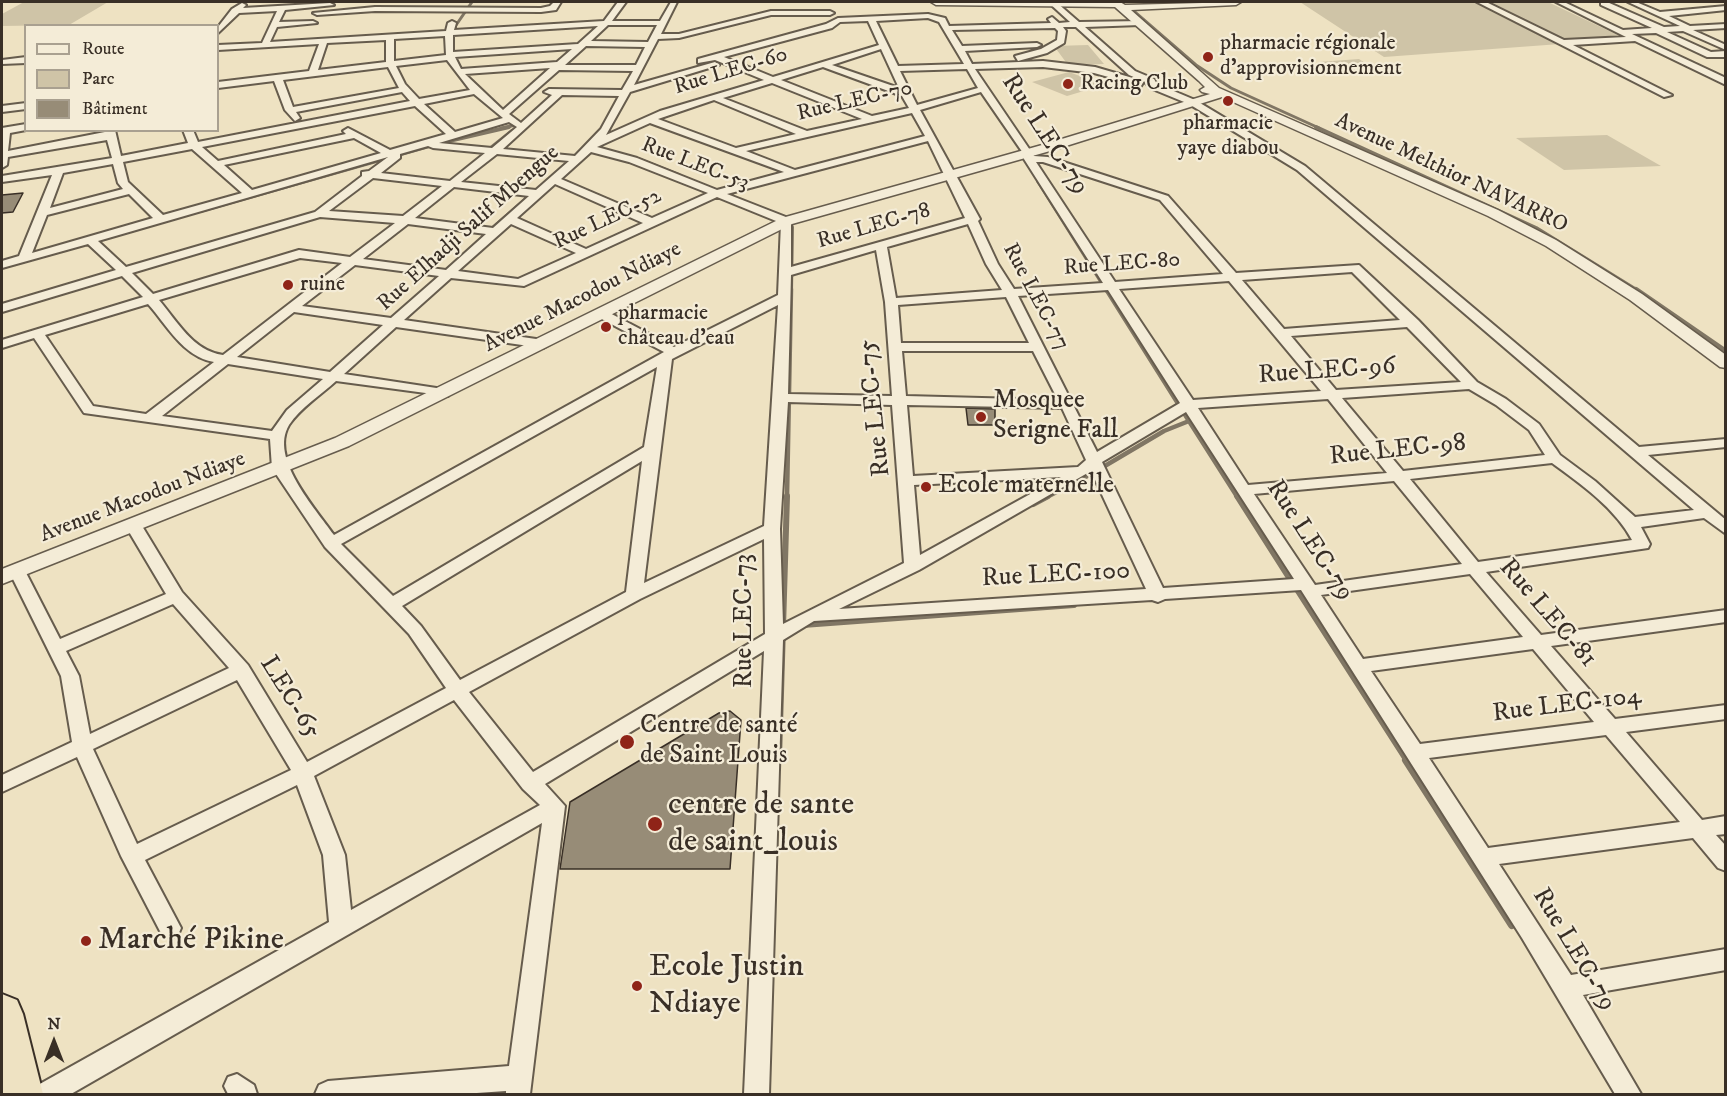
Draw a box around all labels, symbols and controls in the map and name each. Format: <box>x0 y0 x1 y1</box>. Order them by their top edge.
legend <box>24 24 219 132</box>
place label: pharmacie régionale d'approvisionnement <box>1220 31 1402 82</box>
text: Route <box>82 38 125 60</box>
street label: Rue LEC-60 <box>671 42 791 102</box>
marker: pharmacie régionale d'approvisionnement <box>1201 50 1215 64</box>
text: Parc <box>82 68 114 90</box>
street label: Rue LEC-79 <box>993 69 1095 201</box>
place label: Racing Club <box>1080 71 1188 97</box>
street label: Rue LEC-70 <box>795 76 915 128</box>
marker: Racing Club <box>1061 77 1075 91</box>
marker: pharmacie yaye diabou <box>1221 94 1235 108</box>
text: Bâtiment <box>82 98 147 120</box>
street label: Avenue Melthior NAVARRO <box>1330 108 1572 240</box>
place label: pharmacie yaye diabou <box>1177 111 1279 162</box>
street label: Rue LEC-53 <box>637 132 753 198</box>
street label: Rue Elhadji Salif Mbengue <box>373 141 565 317</box>
street label: Rue LEC-52 <box>550 184 666 256</box>
street label: Rue LEC-78 <box>814 198 934 256</box>
street label: Avenue Macodou Ndiaye <box>480 237 686 359</box>
street label: Rue LEC-77 <box>996 239 1074 355</box>
street label: Rue LEC-80 <box>1063 248 1181 282</box>
place label: ruine <box>300 272 345 298</box>
marker: ruine <box>281 278 295 292</box>
place label: pharmacie château d'eau <box>618 301 735 352</box>
marker: pharmacie château d'eau <box>599 320 613 334</box>
street label: Rue LEC-75 <box>853 338 899 478</box>
street label: Rue LEC-96 <box>1257 352 1397 392</box>
place label: Mosquee Serigne Fall <box>993 386 1118 448</box>
marker: Mosquee Serigne Fall <box>974 410 988 424</box>
street label: Rue LEC-98 <box>1328 428 1468 474</box>
street label: Avenue Macodou Ndiaye <box>37 447 249 549</box>
place label: Ecole maternelle <box>938 471 1114 503</box>
street label: Rue LEC-79 <box>1258 475 1360 607</box>
marker: Ecole maternelle <box>919 480 933 494</box>
street label: Rue LEC-81 <box>1491 553 1603 675</box>
street label: Rue LEC-73 <box>730 554 762 688</box>
street label: Rue LEC-100 <box>981 557 1131 595</box>
street label: LEC-65 <box>252 651 326 745</box>
street label: Rue LEC-104 <box>1491 681 1643 731</box>
place label: Centre de santé de Saint Louis <box>640 711 797 772</box>
marker: Centre de santé de Saint Louis <box>618 733 636 751</box>
place label: centre de sante de saint_louis <box>668 787 854 862</box>
marker: centre de sante de saint_louis <box>646 815 664 833</box>
street label: Rue LEC-79 <box>1524 883 1622 1017</box>
place label: Marché Pikine <box>98 922 284 960</box>
marker: Marché Pikine <box>79 934 93 948</box>
place label: Ecole Justin Ndiaye <box>649 949 804 1024</box>
marker: Ecole Justin Ndiaye <box>630 979 644 993</box>
north arrow <box>24 1012 84 1072</box>
text: N <box>47 1014 61 1034</box>

